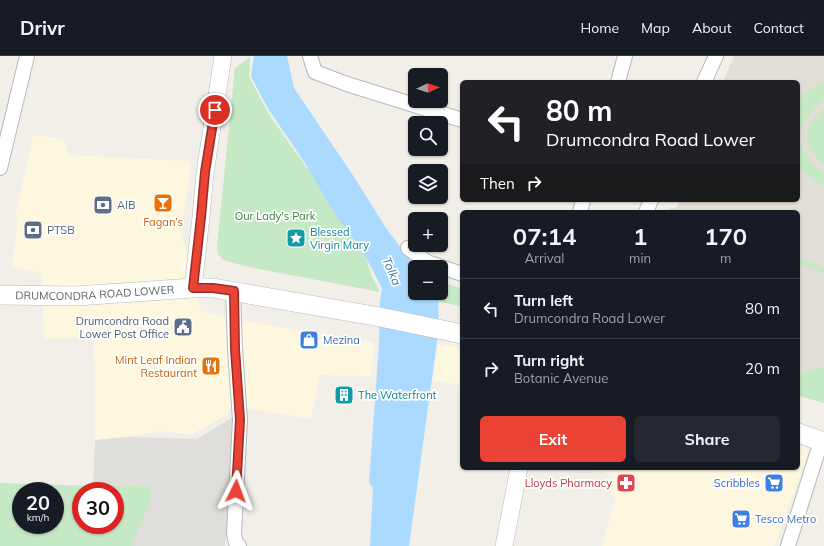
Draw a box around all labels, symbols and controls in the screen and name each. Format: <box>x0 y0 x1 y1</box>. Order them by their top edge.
text: Drivr <box>20 16 65 40</box>
text: Home <box>580 19 619 37</box>
text: Map <box>641 19 670 37</box>
text: About <box>692 19 732 37</box>
text: Contact <box>754 19 804 37</box>
north arrow <box>408 68 448 108</box>
map controls <box>408 68 448 300</box>
pin <box>198 93 232 127</box>
text: 80 m <box>546 93 612 128</box>
icon: left <box>480 96 532 148</box>
icon: arrive <box>204 99 226 121</box>
button: search <box>408 116 448 156</box>
text: Drumcondra Road Lower <box>546 128 755 151</box>
button: layers <box>408 164 448 204</box>
icon: right <box>523 172 545 194</box>
text: Then <box>480 174 515 193</box>
bar icon: Fagan’s <box>152 192 174 214</box>
bank icon: AIB <box>92 194 114 216</box>
place label: AIB <box>117 198 135 212</box>
park label: Our Lady's Park <box>235 209 316 223</box>
button: + <box>408 212 448 252</box>
place label: Fagan’s <box>143 215 183 229</box>
bank icon: PTSB <box>22 219 44 241</box>
text: 07:14 <box>513 221 576 251</box>
text: 1 <box>633 221 647 251</box>
text: 170 <box>704 221 747 251</box>
place label: PTSB <box>47 223 75 237</box>
place label: Blessed Virgin Mary <box>310 225 369 252</box>
place icon: Blessed Virgin Mary <box>285 227 307 249</box>
text: Arrival <box>525 250 564 266</box>
text: min <box>629 250 651 266</box>
text: m <box>720 250 731 266</box>
water label: Tolka <box>379 255 405 287</box>
button: − <box>408 260 448 300</box>
street label: DRUMCONDRA ROAD LOWER <box>15 282 175 303</box>
text: Turn left <box>514 291 573 310</box>
icon: left <box>480 298 502 320</box>
text: 80 m <box>745 299 780 318</box>
text: Drumcondra Road Lower <box>514 310 665 326</box>
place label: Drumcondra Road Lower Post Office <box>76 314 169 341</box>
public building icon: Drumcondra Road Lower Post Office <box>172 316 194 338</box>
shop icon: Mezina <box>298 329 320 351</box>
place label: Mezina <box>323 333 360 347</box>
text: Turn right <box>514 351 584 370</box>
place label: Mint Leaf Indian Restaurant <box>115 353 197 380</box>
restaurant icon: Mint Leaf Indian Restaurant <box>200 355 222 377</box>
icon: right <box>480 358 502 380</box>
text: 20 m <box>745 359 780 378</box>
text: Botanic Avenue <box>514 370 608 386</box>
building icon: The Waterfront <box>333 384 355 406</box>
place label: The Waterfront <box>358 388 437 402</box>
button: Exit <box>480 416 626 462</box>
button: Share <box>634 416 780 462</box>
position arrow <box>215 470 257 512</box>
pharmacy icon: Lloyds Pharmacy <box>615 472 637 494</box>
supermarket icon: Scribbles <box>763 472 785 494</box>
place label: Lloyds Pharmacy <box>525 476 612 490</box>
place label: Scribbles <box>714 476 760 490</box>
speed limit sign: 30 <box>72 482 124 534</box>
text: 20 <box>26 490 50 515</box>
supermarket icon: Tesco Metro <box>730 508 752 530</box>
text: km/h <box>27 511 49 524</box>
place label: Tesco Metro <box>755 512 816 526</box>

